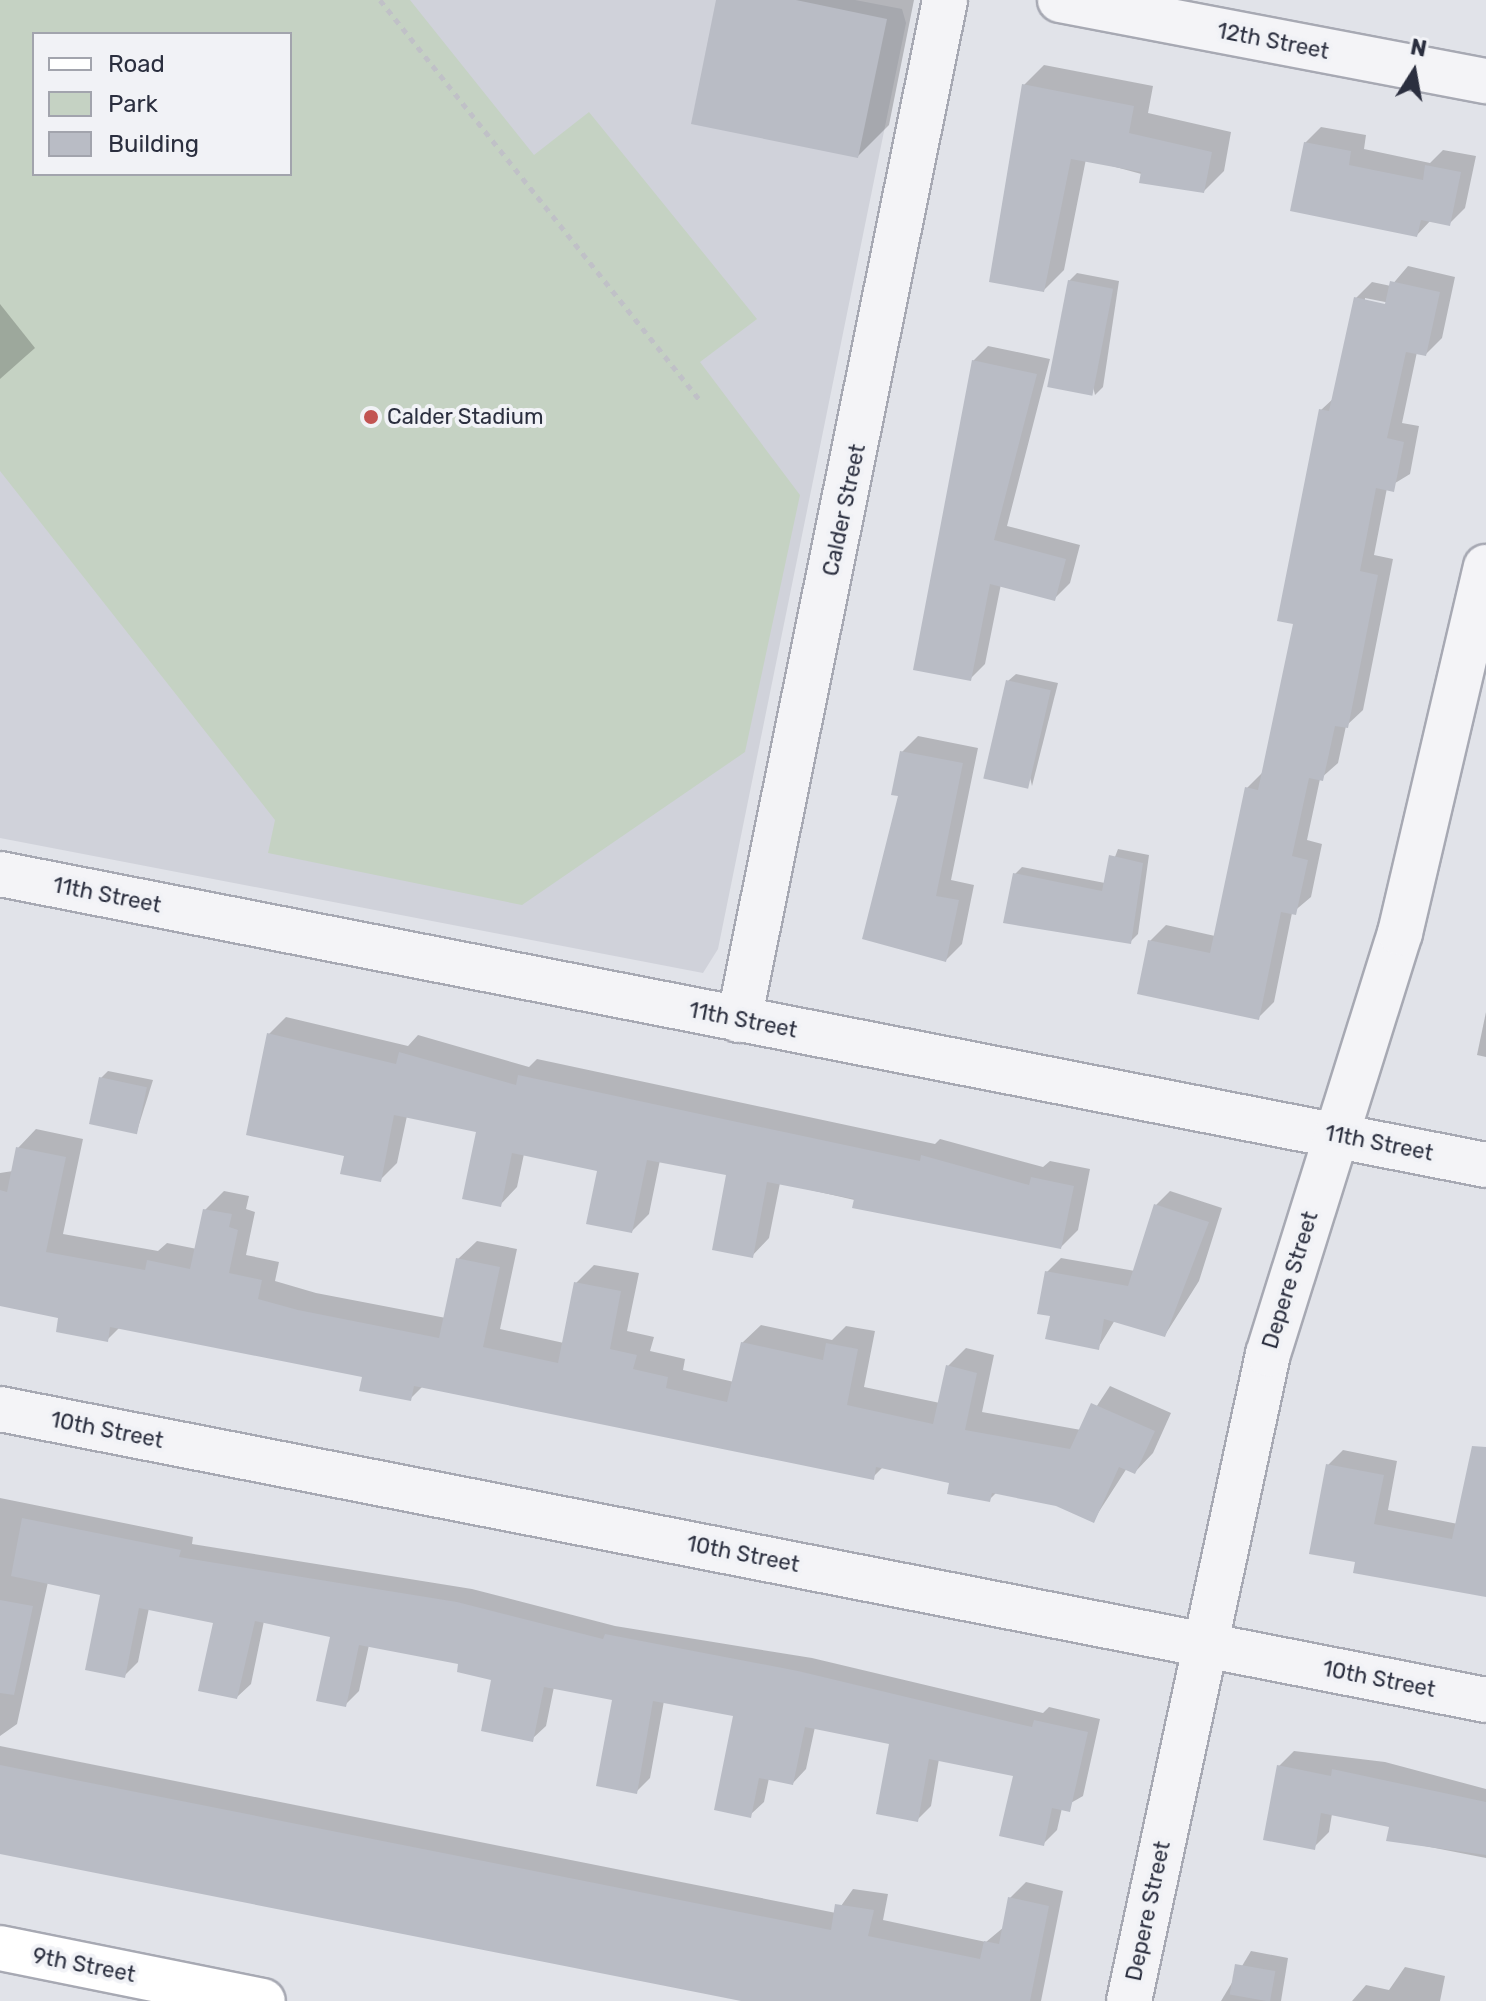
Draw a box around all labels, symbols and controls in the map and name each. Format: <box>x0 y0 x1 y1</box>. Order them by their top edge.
street label: 12th Street <box>1215 17 1331 65</box>
legend <box>32 32 292 176</box>
north arrow <box>1374 32 1454 112</box>
text: N <box>1408 33 1429 63</box>
text: Road <box>108 50 165 78</box>
text: Park <box>108 90 158 118</box>
text: Building <box>108 130 199 158</box>
place label: Calder Stadium <box>387 404 544 430</box>
marker: Calder Stadium <box>362 408 380 426</box>
street label: Calder Street <box>817 441 871 579</box>
street label: 11th Street <box>51 872 163 918</box>
street label: 11th Street <box>687 997 799 1043</box>
street label: 11th Street <box>1323 1120 1435 1166</box>
street label: Depere Street <box>1257 1208 1323 1352</box>
street label: 10th Street <box>48 1406 166 1454</box>
street label: 10th Street <box>684 1530 802 1578</box>
street label: 10th Street <box>1320 1655 1438 1703</box>
street label: Depere Street <box>1120 1839 1176 1983</box>
street label: 9th Street <box>30 1942 138 1988</box>

